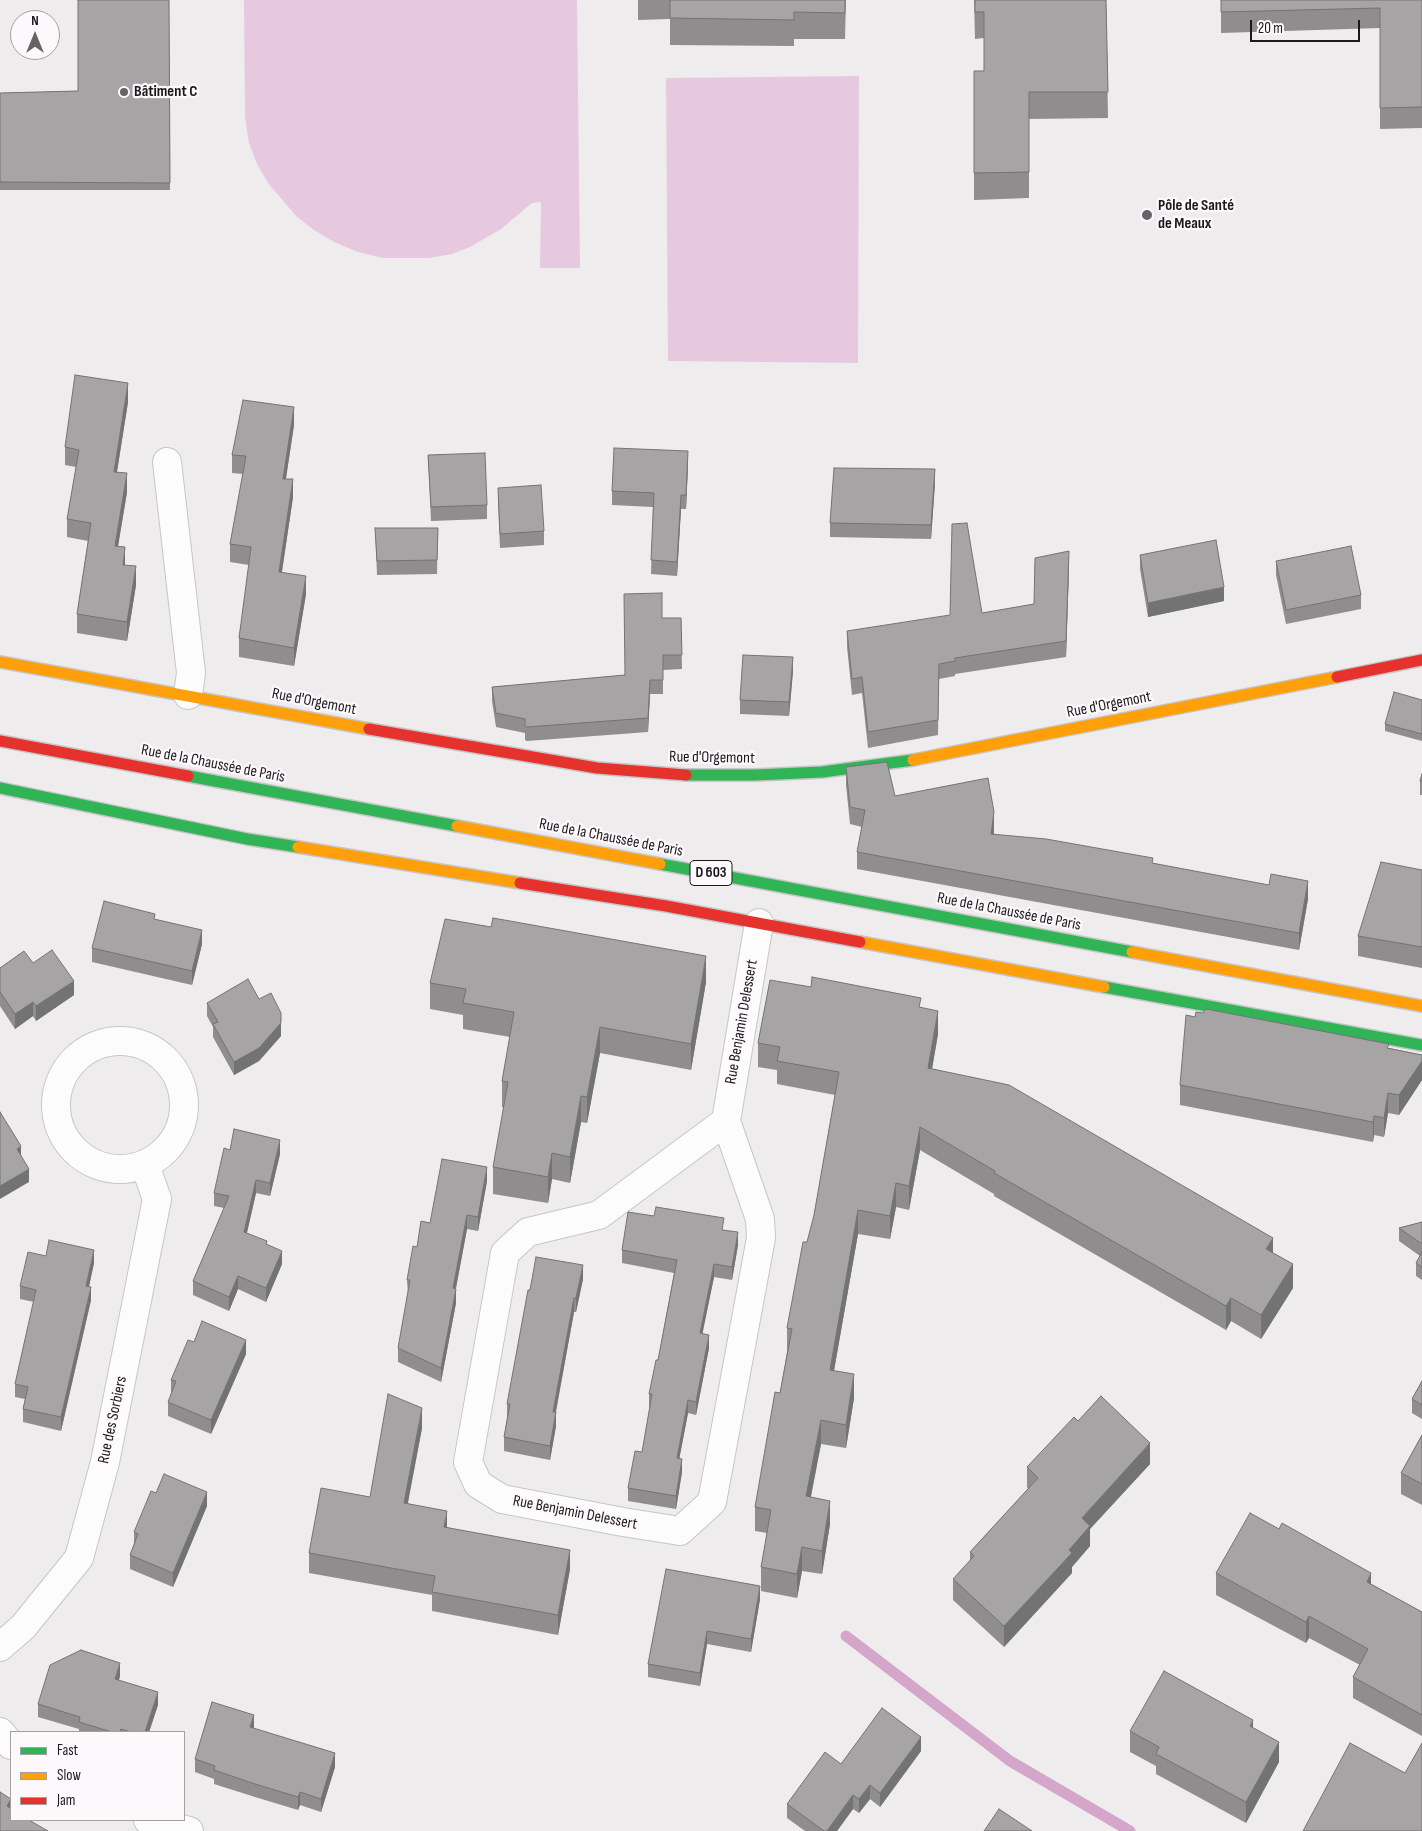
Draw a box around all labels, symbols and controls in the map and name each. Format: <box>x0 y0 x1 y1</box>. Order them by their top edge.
north arrow <box>10 10 60 60</box>
scale bar <box>1252 10 1362 42</box>
text: N <box>31 12 39 29</box>
text: 20 m <box>1258 19 1283 38</box>
place label: Bâtiment C <box>134 82 197 102</box>
marker: Bâtiment C <box>118 86 130 98</box>
place label: Pôle de Santé de Meaux <box>1158 196 1234 234</box>
marker: Pôle de Santé de Meaux <box>1140 208 1154 222</box>
street label: Rue d'Orgemont <box>270 684 358 720</box>
street label: Rue d'Orgemont <box>1065 687 1153 723</box>
street label: Rue de la Chaussée de Paris <box>139 741 287 787</box>
street label: Rue d'Orgemont <box>669 748 755 768</box>
street label: Rue de la Chaussée de Paris <box>537 815 685 861</box>
road number: D 603 <box>690 860 732 886</box>
street label: Rue de la Chaussée de Paris <box>935 889 1083 935</box>
street label: Rue Benjamin Delessert <box>722 958 762 1086</box>
street label: Rue des Sorbiers <box>94 1375 132 1465</box>
street label: Rue Benjamin Delessert <box>511 1492 639 1534</box>
legend <box>10 1731 185 1821</box>
text: Fast <box>57 1741 78 1760</box>
text: Slow <box>57 1766 81 1785</box>
text: Jam <box>57 1791 75 1810</box>

